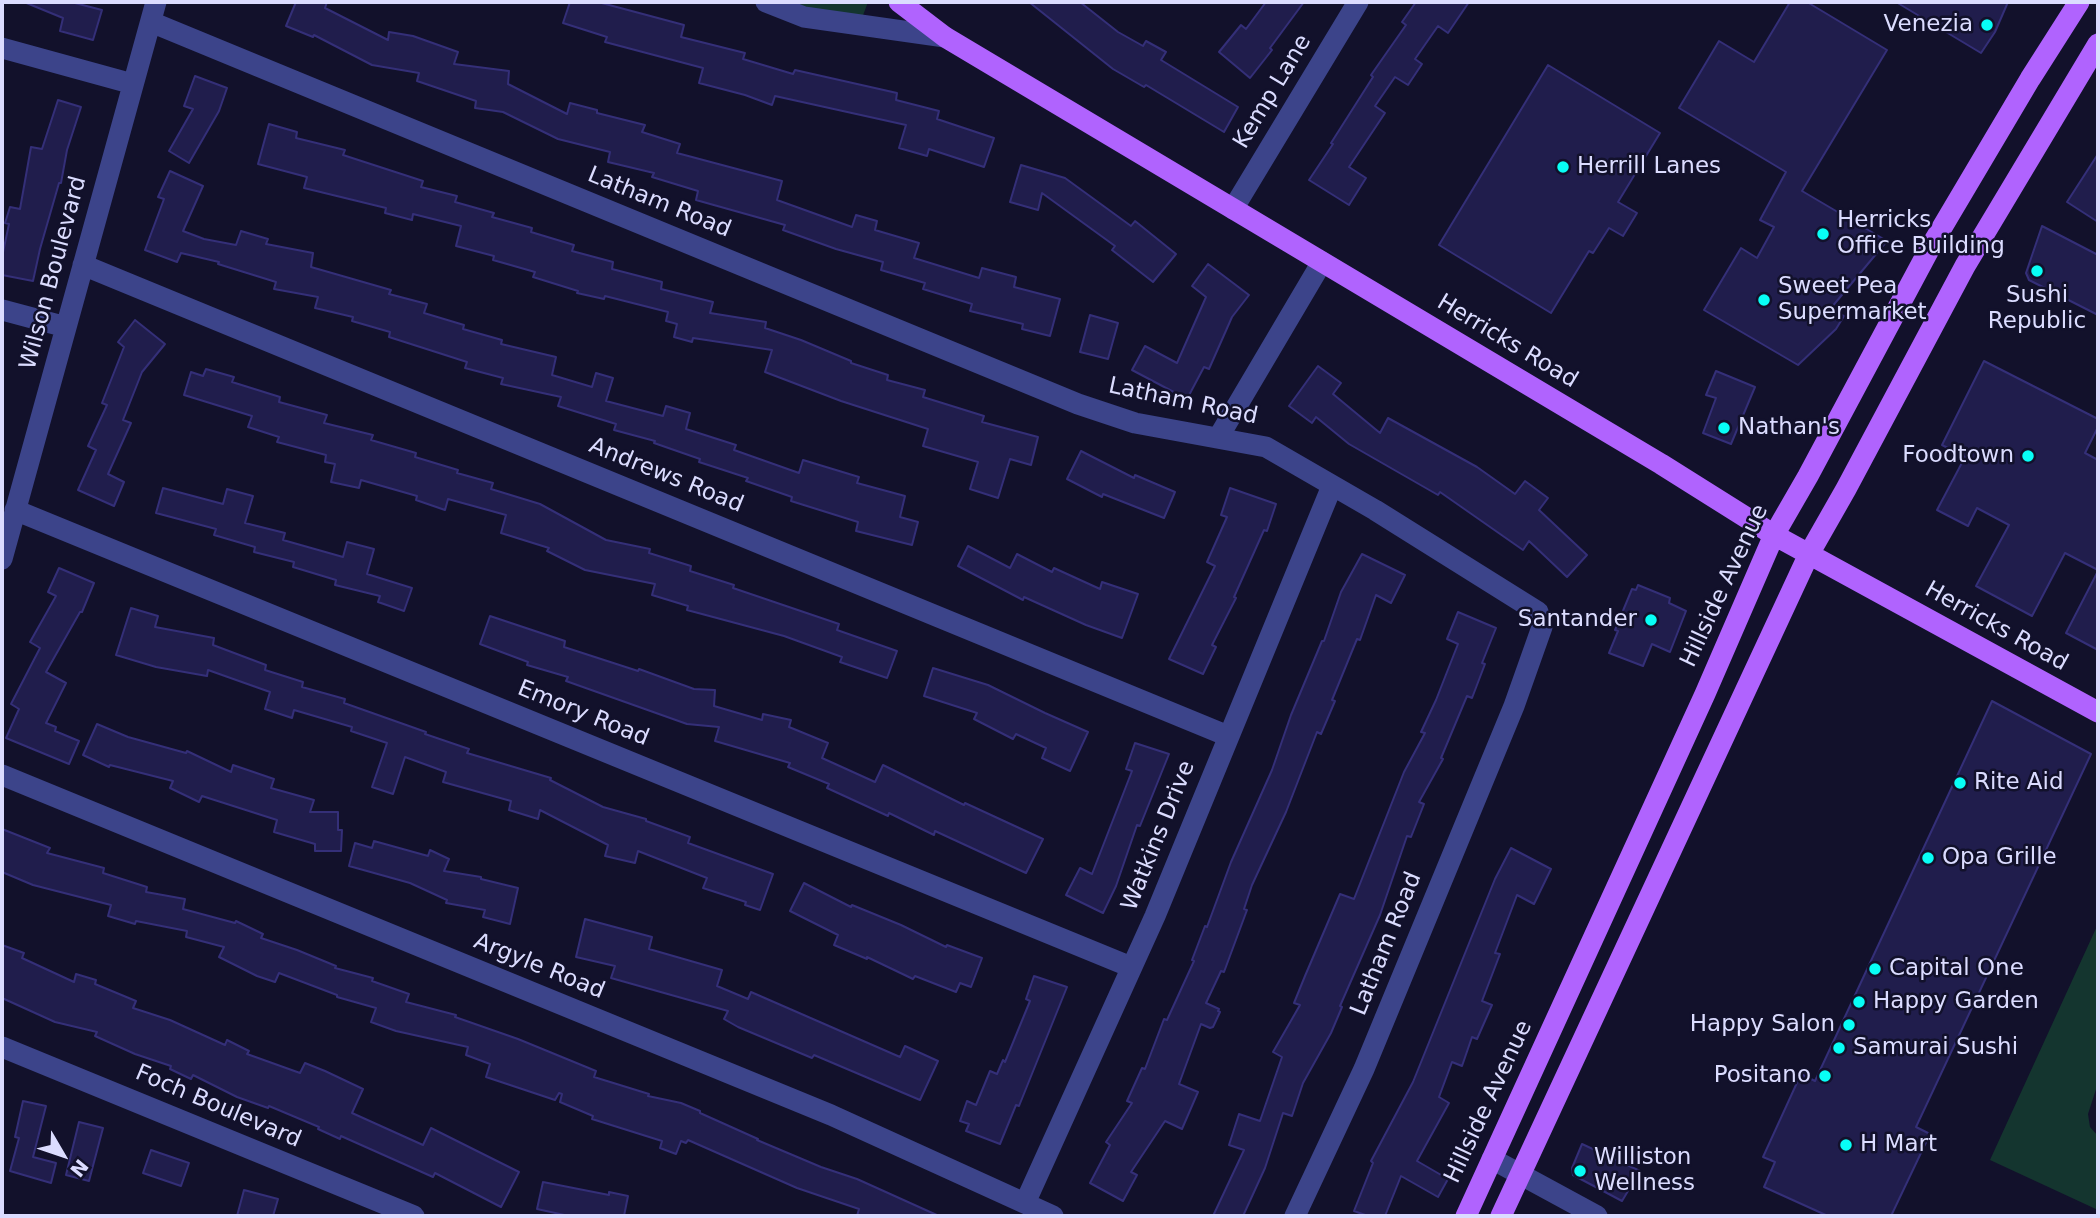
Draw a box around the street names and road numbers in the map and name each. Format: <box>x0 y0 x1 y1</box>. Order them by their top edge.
street label: Kemp Lane <box>1228 30 1318 154</box>
street label: Latham Road <box>583 162 735 244</box>
street label: Wilson Boulevard <box>15 173 93 373</box>
street label: Herricks Road <box>1432 289 1582 395</box>
street label: Latham Road <box>1106 373 1260 431</box>
street label: Andrews Road <box>585 433 747 519</box>
street label: Hillside Avenue <box>1675 500 1775 672</box>
street label: Herricks Road <box>1920 576 2072 678</box>
street label: Emory Road <box>513 675 653 753</box>
street label: Watkins Drive <box>1116 757 1202 915</box>
street label: Latham Road <box>1346 868 1428 1020</box>
street label: Argyle Road <box>470 928 608 1006</box>
street label: Hillside Avenue <box>1439 1016 1539 1188</box>
street label: Foch Boulevard <box>131 1060 305 1154</box>

